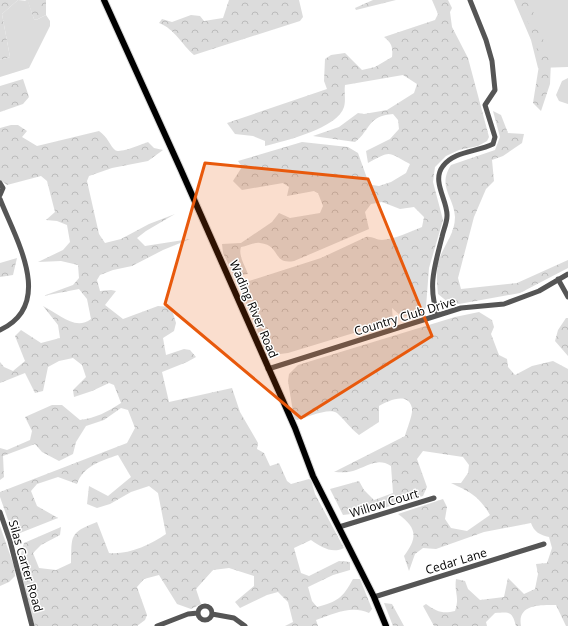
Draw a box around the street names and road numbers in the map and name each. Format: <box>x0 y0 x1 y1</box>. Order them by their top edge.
street label: Wading River Road <box>226 257 282 361</box>
street label: Country Club Drive <box>352 292 458 340</box>
street label: Willow Court <box>348 484 420 522</box>
street label: Silas Carter Road <box>5 518 47 614</box>
street label: Cedar Lane <box>423 544 489 578</box>

